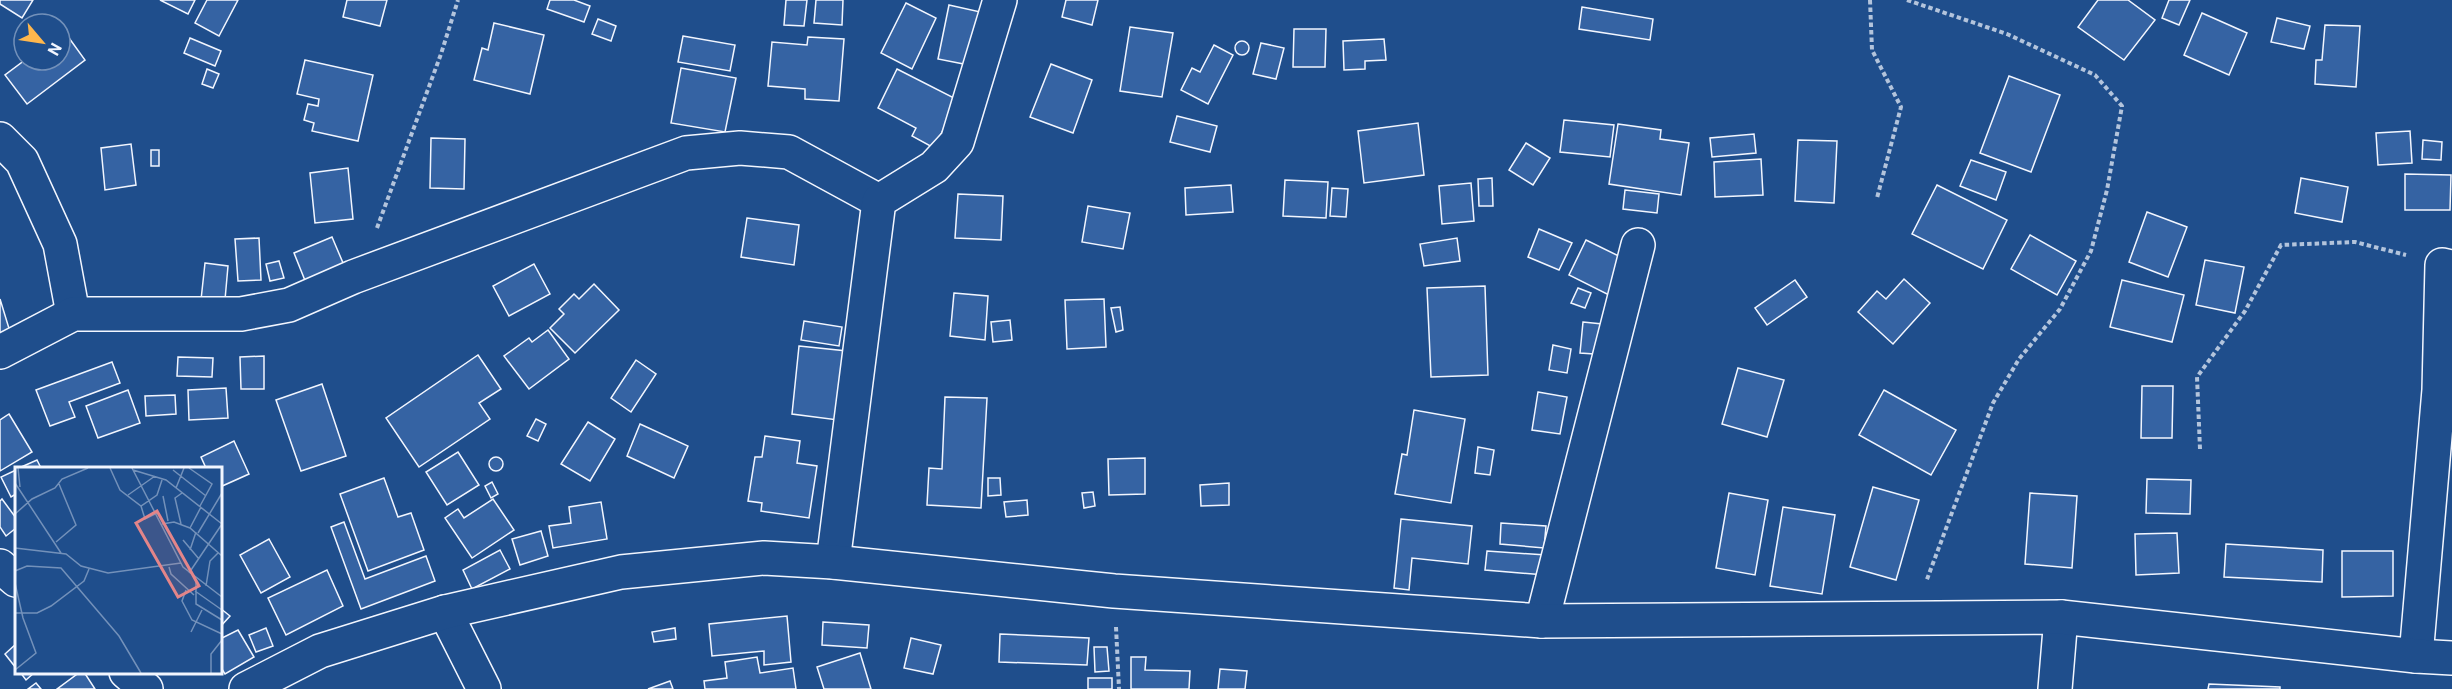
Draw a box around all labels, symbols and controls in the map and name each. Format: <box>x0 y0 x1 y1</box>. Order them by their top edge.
north arrow <box>12 12 72 72</box>
text: N <box>44 39 66 59</box>
inset map <box>15 467 222 674</box>

